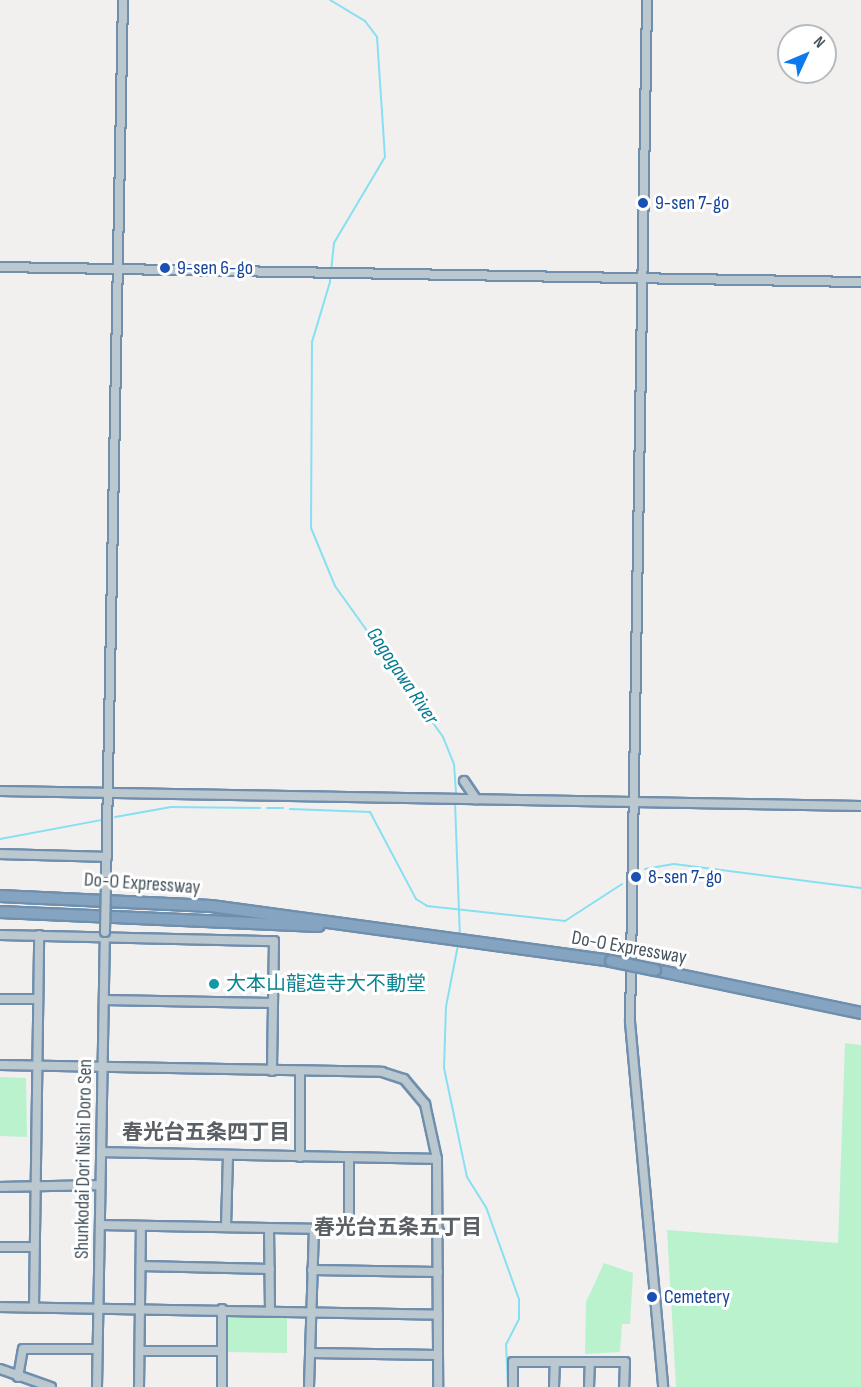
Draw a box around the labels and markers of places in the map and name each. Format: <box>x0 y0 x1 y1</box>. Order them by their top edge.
place label: 9-sen 7-go <box>655 191 729 215</box>
marker: 9-sen 7-go <box>636 196 650 210</box>
place label: 9-sen 6-go <box>177 256 253 280</box>
marker: 9-sen 6-go <box>158 261 172 275</box>
place label: 8-sen 7-go <box>648 865 722 889</box>
marker: 8-sen 7-go <box>629 870 643 884</box>
place label: 大本山龍造寺大不動堂 <box>226 972 426 996</box>
marker: 大本山龍造寺大不動堂 <box>207 977 221 991</box>
place label: Cemetery <box>664 1285 730 1309</box>
marker: Cemetery <box>645 1290 659 1304</box>

